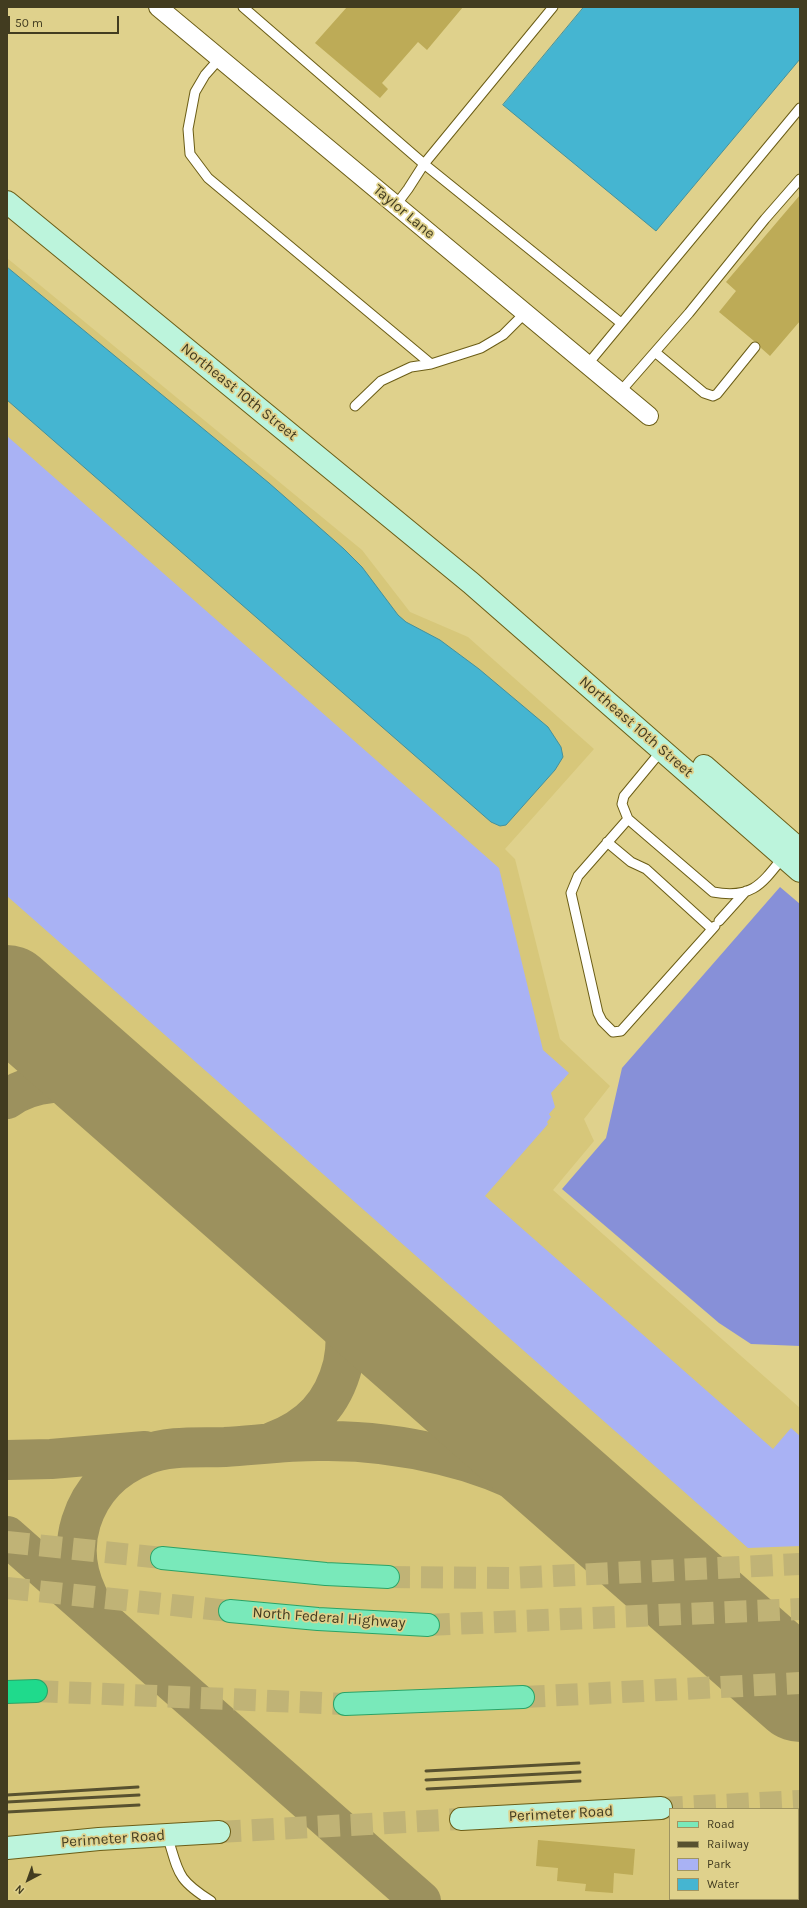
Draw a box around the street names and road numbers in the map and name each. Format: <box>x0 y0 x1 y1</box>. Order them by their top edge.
street label: Taylor Lane <box>370 181 438 243</box>
street label: Northeast 10th Street <box>177 339 301 445</box>
street label: Northeast 10th Street <box>575 673 697 781</box>
street label: North Federal Highway <box>252 1604 406 1632</box>
street label: Perimeter Road <box>508 1802 614 1826</box>
street label: Perimeter Road <box>60 1826 166 1852</box>

